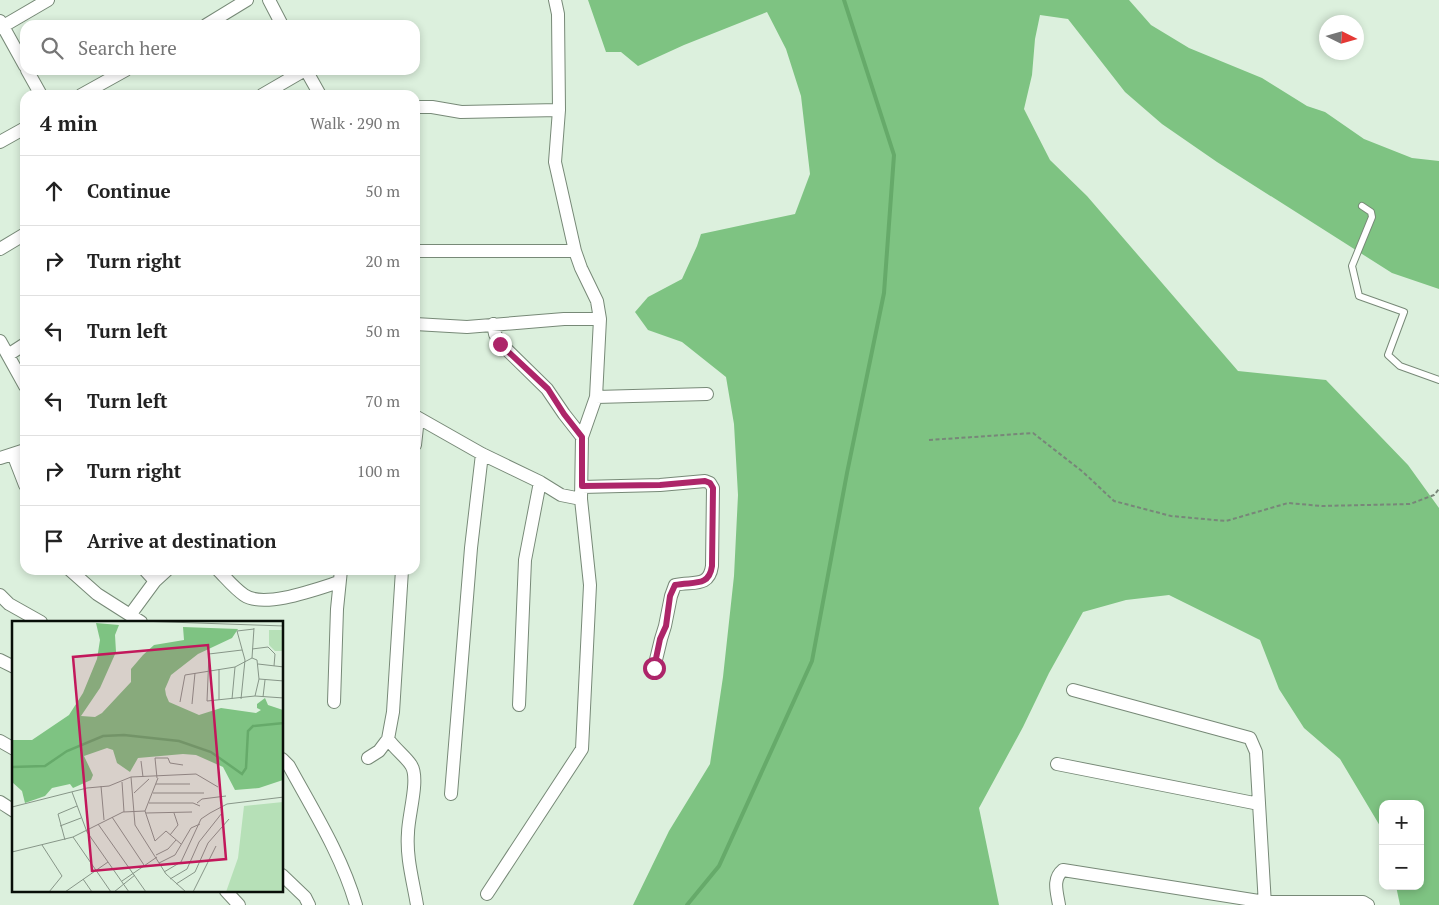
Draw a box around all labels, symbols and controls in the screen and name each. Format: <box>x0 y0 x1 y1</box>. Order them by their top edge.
north arrow <box>1319 15 1364 60</box>
search box <box>20 20 420 75</box>
icon: search <box>38 34 66 62</box>
text: Search here <box>78 35 177 60</box>
text: 4 min <box>40 109 97 137</box>
text: Walk · 290 m <box>310 112 400 134</box>
icon: ahead <box>40 177 68 205</box>
text: Continue <box>87 178 171 203</box>
text: 50 m <box>365 180 400 202</box>
icon: right <box>40 247 68 275</box>
text: Turn right <box>87 248 181 273</box>
text: 20 m <box>365 250 400 272</box>
icon: left <box>40 317 68 345</box>
text: Turn left <box>87 318 168 343</box>
text: 50 m <box>365 320 400 342</box>
route end <box>489 333 512 356</box>
icon: left <box>40 387 68 415</box>
text: Turn left <box>87 388 168 413</box>
text: 70 m <box>365 390 400 412</box>
icon: right <box>40 457 68 485</box>
text: Turn right <box>87 458 181 483</box>
text: 100 m <box>357 460 400 482</box>
icon: arrive <box>40 527 68 555</box>
text: Arrive at destination <box>87 528 276 553</box>
inset map <box>12 621 284 892</box>
route start <box>643 657 666 680</box>
map controls <box>1379 800 1424 890</box>
button: + <box>1379 800 1424 845</box>
button: − <box>1379 845 1424 890</box>

